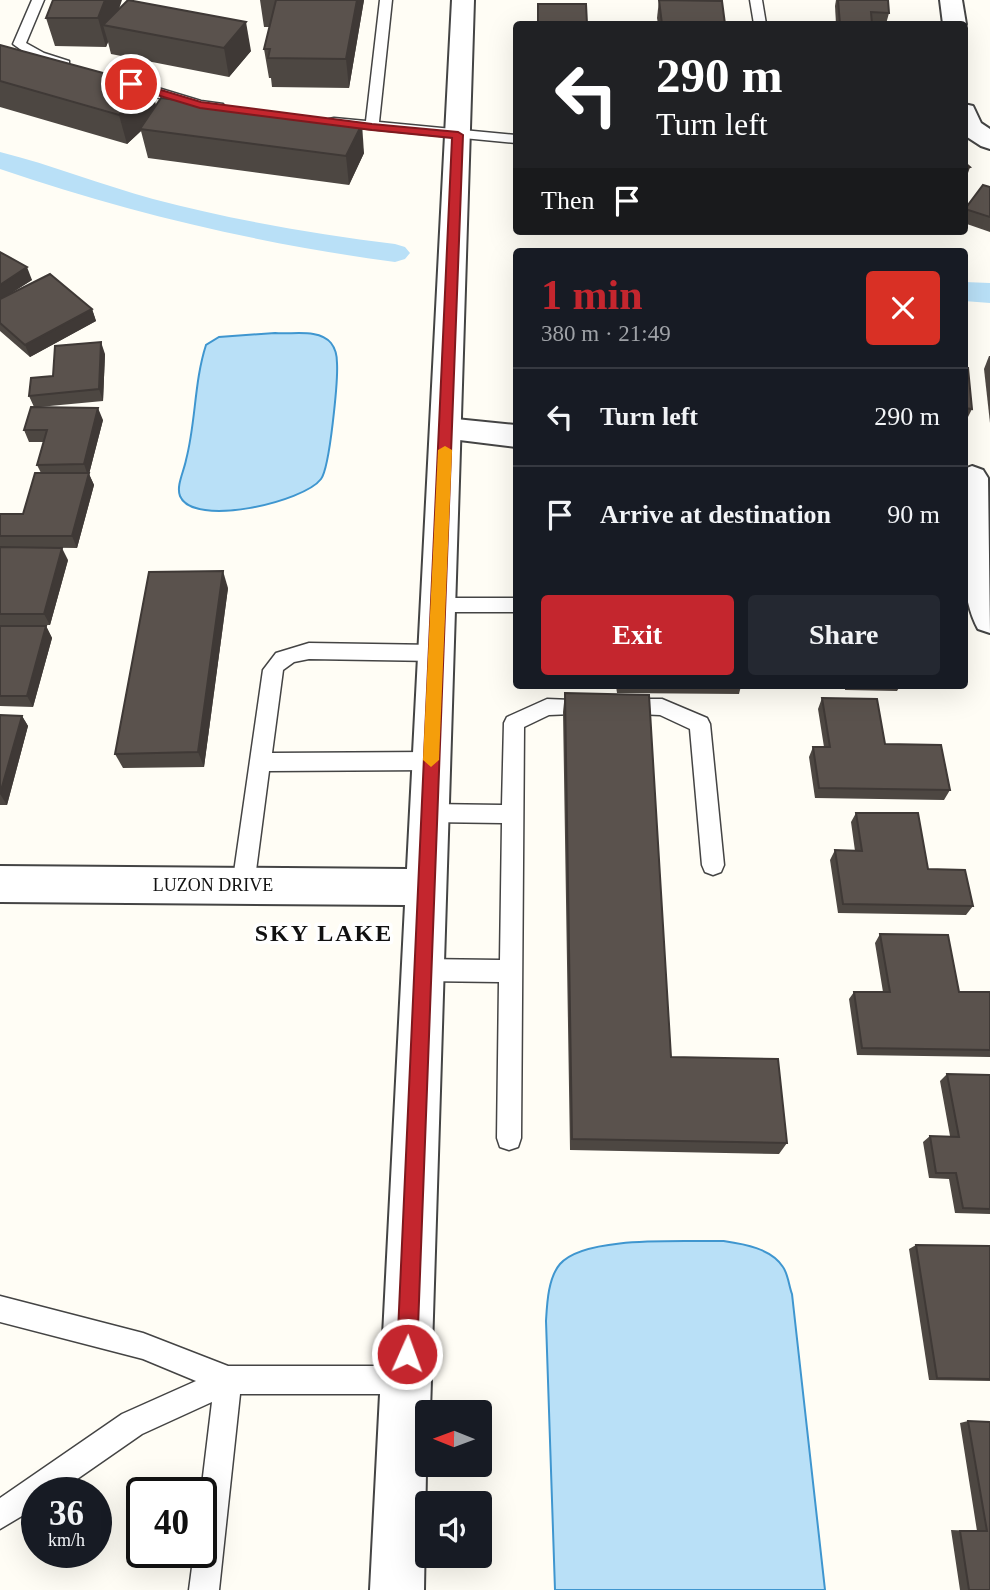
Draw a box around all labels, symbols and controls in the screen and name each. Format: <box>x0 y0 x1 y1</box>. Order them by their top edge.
text: 290 m <box>656 48 783 103</box>
icon: left <box>541 49 632 140</box>
pin <box>101 54 161 114</box>
icon: arrive <box>112 65 150 103</box>
text: Turn left <box>656 106 768 142</box>
icon: arrive <box>608 182 646 220</box>
text: Then <box>541 186 594 215</box>
button: close <box>866 271 940 345</box>
text: 1 min <box>541 272 643 318</box>
text: 380 m · 21:49 <box>541 321 671 346</box>
icon: left <box>541 398 579 436</box>
text: Turn left <box>600 402 698 431</box>
text: 290 m <box>874 402 940 431</box>
icon: arrive <box>541 496 579 534</box>
text: Arrive at destination <box>600 500 831 529</box>
text: 90 m <box>887 500 940 529</box>
button: Exit <box>541 595 734 675</box>
button: Share <box>748 595 940 675</box>
street label: LUZON DRIVE <box>153 875 273 895</box>
district label: SKY LAKE <box>255 920 393 946</box>
position arrow <box>370 1317 444 1391</box>
north arrow <box>415 1400 492 1477</box>
map controls <box>415 1400 492 1568</box>
speed limit sign: 40 <box>126 1477 217 1568</box>
button: sound <box>415 1491 492 1568</box>
text: 36 <box>49 1494 84 1533</box>
text: km/h <box>48 1530 85 1550</box>

